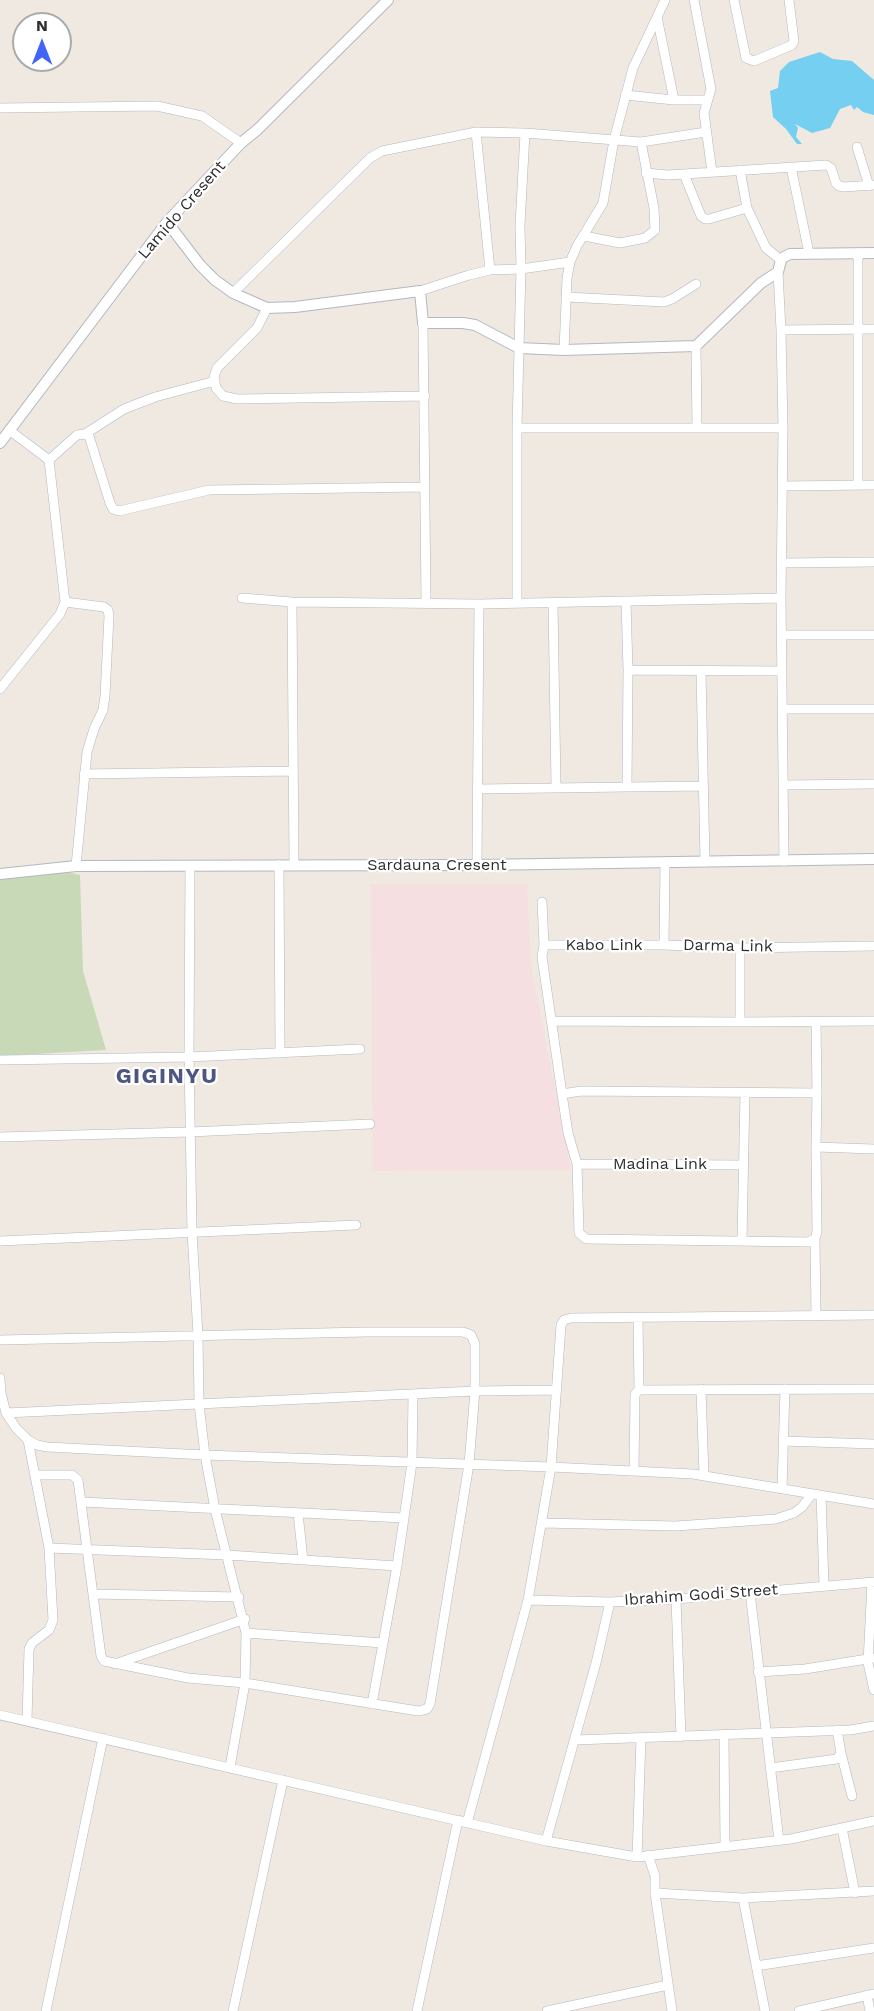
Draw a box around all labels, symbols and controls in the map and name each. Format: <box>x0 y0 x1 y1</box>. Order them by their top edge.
north arrow <box>12 12 72 72</box>
text: N <box>36 16 48 35</box>
street label: Lamido Cresent <box>134 157 230 263</box>
street label: Sardauna Cresent <box>367 855 507 875</box>
street label: Kabo Link <box>565 935 643 955</box>
street label: Darma Link <box>683 936 773 956</box>
district label: GIGINYU <box>116 1064 218 1090</box>
street label: Madina Link <box>613 1154 707 1174</box>
street label: Ibrahim Godi Street <box>624 1580 778 1610</box>

